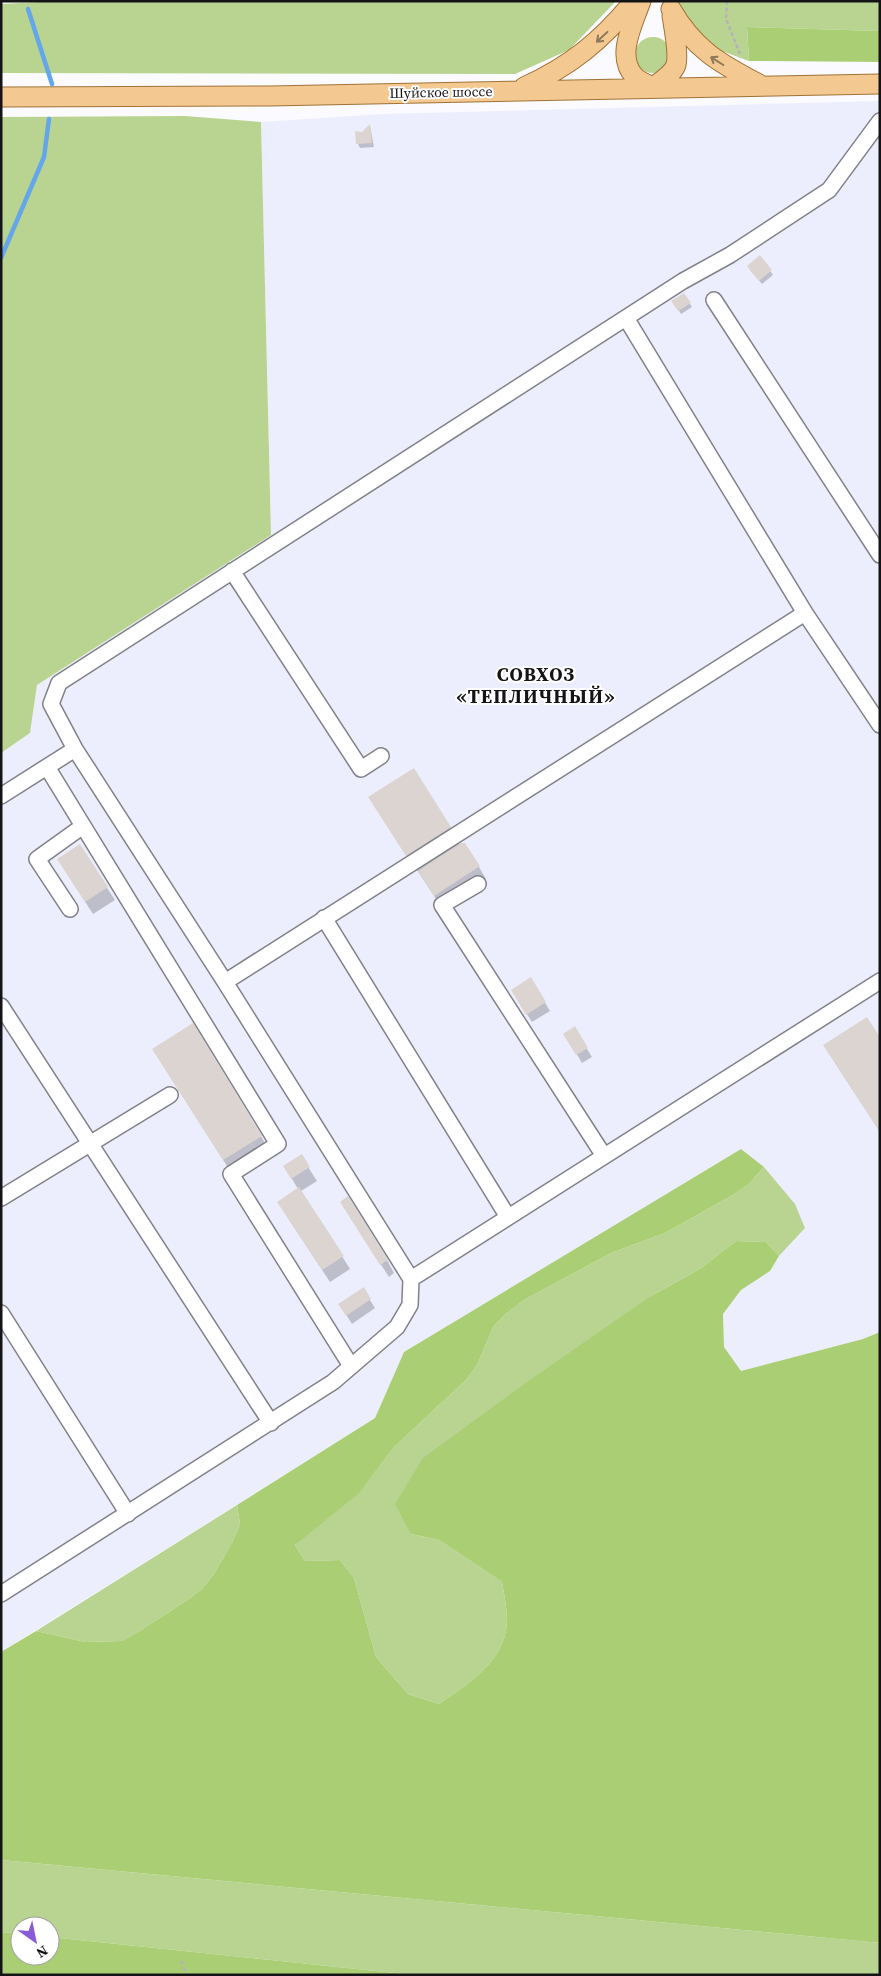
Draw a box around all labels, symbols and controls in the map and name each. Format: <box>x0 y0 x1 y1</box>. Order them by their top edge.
one-way arrow <box>595 31 608 43</box>
one-way arrow <box>710 56 724 66</box>
street label: Шуйское шоссе <box>389 81 493 103</box>
district label: СОВХОЗ «ТЕПЛИЧНЫЙ» <box>457 661 615 709</box>
north arrow <box>10 1916 60 1966</box>
text: N <box>32 1941 52 1963</box>

